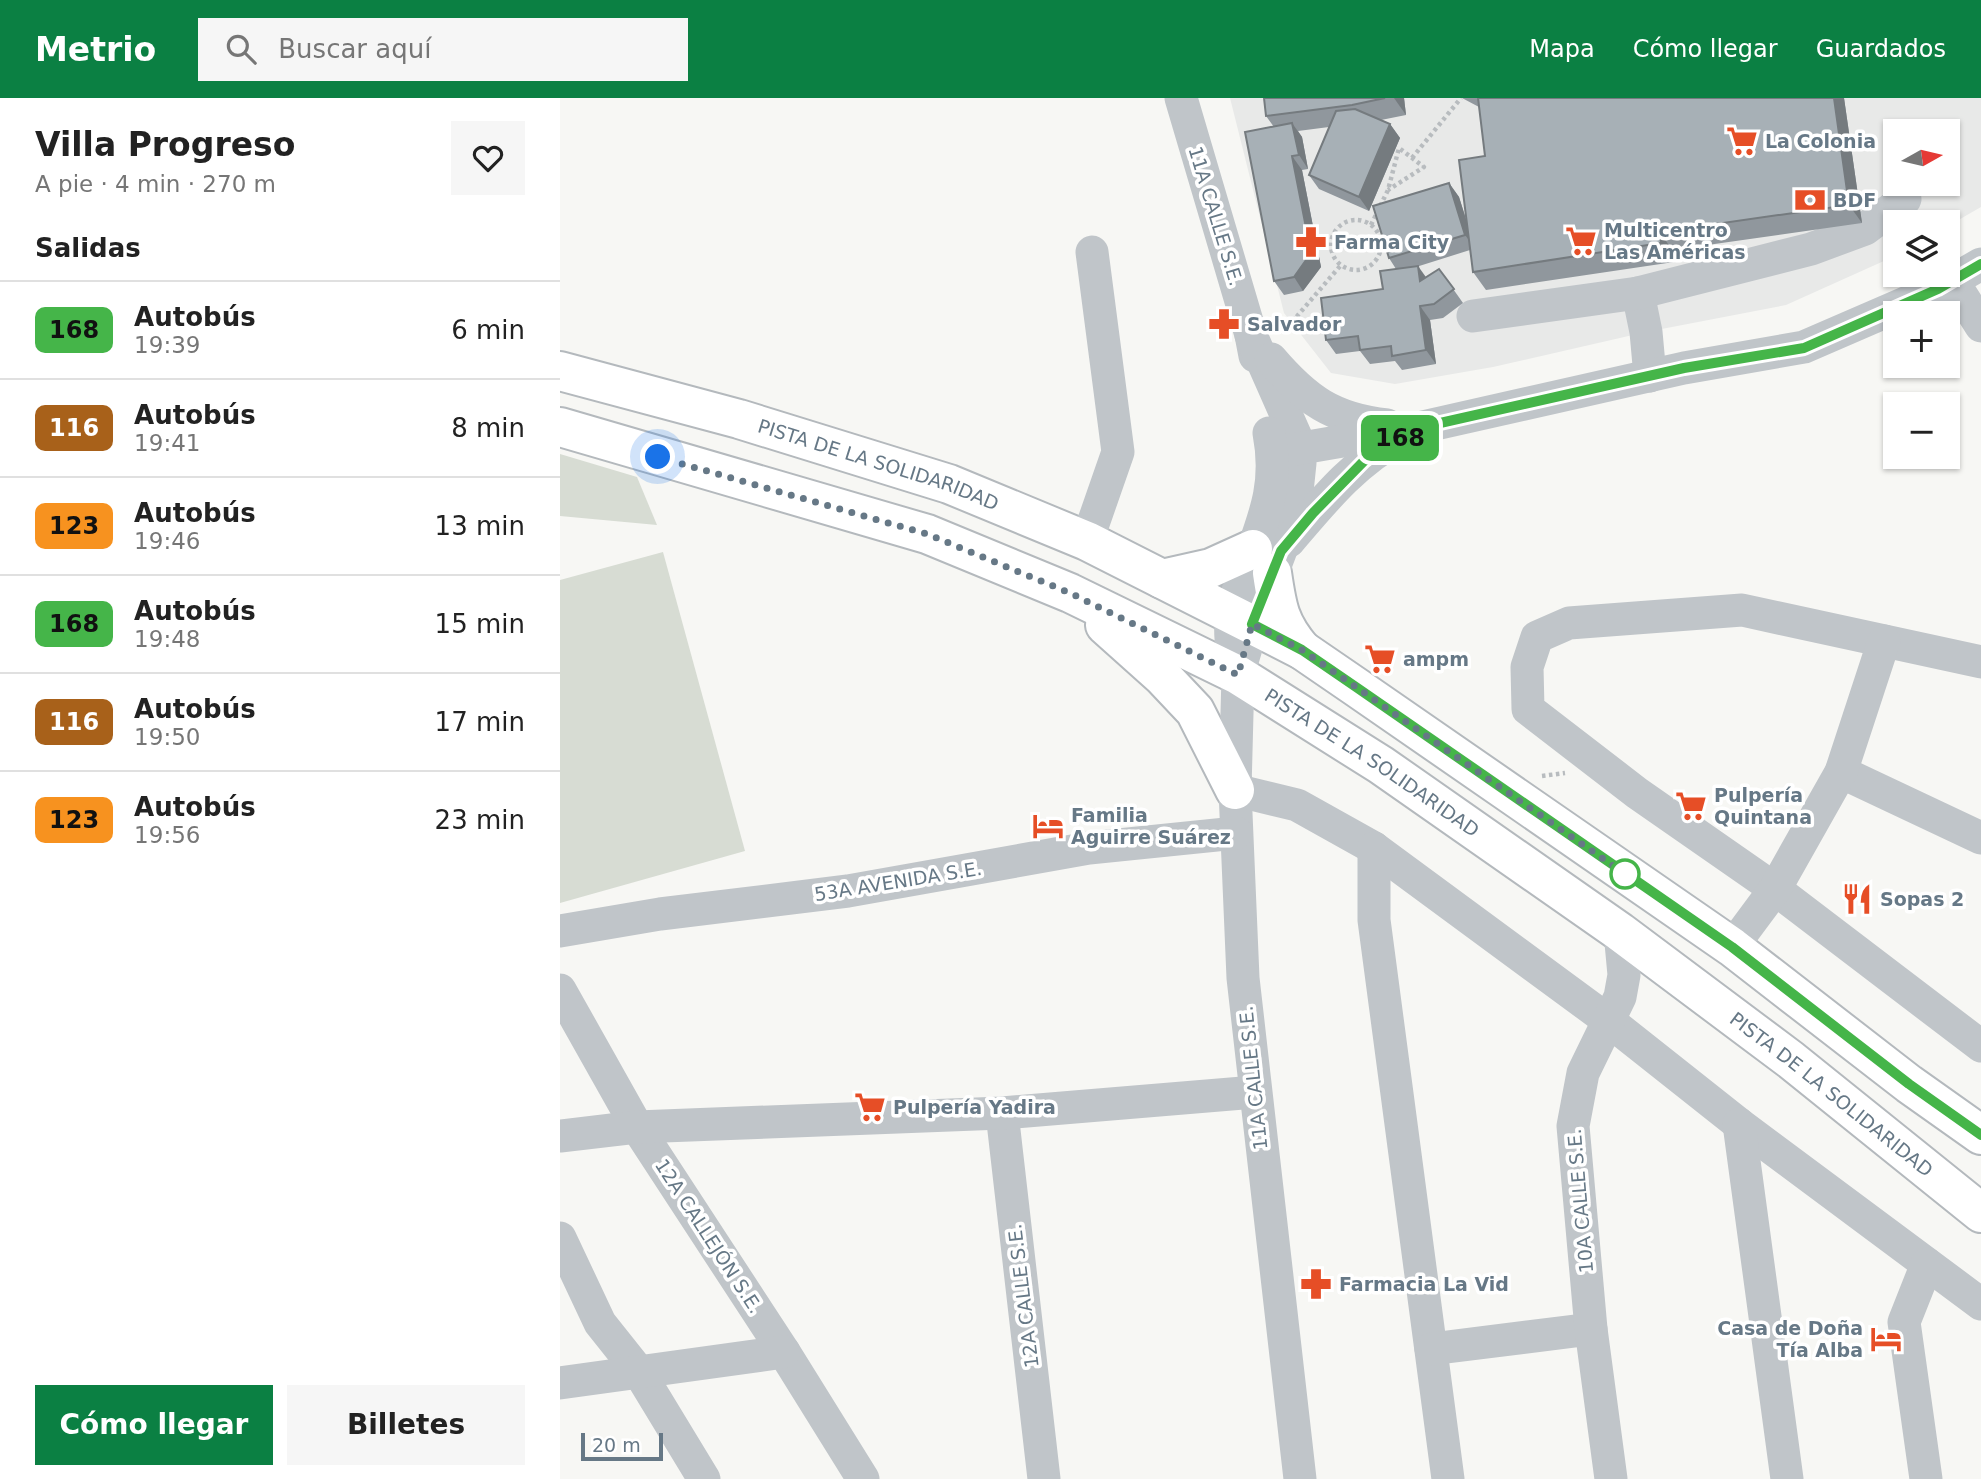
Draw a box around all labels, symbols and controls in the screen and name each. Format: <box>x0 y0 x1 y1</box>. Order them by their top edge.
search box <box>198 18 688 81</box>
text: Metrio <box>35 30 156 69</box>
icon: search <box>222 30 260 68</box>
text: Buscar aquí <box>278 34 431 64</box>
text: Mapa <box>1529 35 1595 63</box>
text: Cómo llegar <box>1633 35 1778 63</box>
text: Guardados <box>1816 35 1946 63</box>
north arrow <box>1883 119 1960 196</box>
map controls <box>1883 119 1960 469</box>
button: heart <box>451 121 525 195</box>
supermarket icon: La Colonia <box>1725 124 1759 158</box>
text: Villa Progreso <box>35 125 295 164</box>
place label: La Colonia <box>1765 130 1876 152</box>
street label: 11A CALLE S.E. <box>1184 144 1248 288</box>
text: A pie · 4 min · 270 m <box>35 171 276 197</box>
bank icon: BDF <box>1793 183 1827 217</box>
place label: BDF <box>1833 189 1876 211</box>
button: layers <box>1883 210 1960 287</box>
place label: Multicentro Las Américas <box>1604 219 1746 263</box>
supermarket icon: Multicentro Las Américas <box>1564 224 1598 258</box>
pharmacy icon: Farma City <box>1294 225 1328 259</box>
place label: Farma City <box>1334 231 1450 253</box>
text: Salidas <box>35 233 141 263</box>
button: + <box>1883 301 1960 378</box>
text: Autobús <box>134 302 256 332</box>
pharmacy icon: Salvador <box>1207 307 1241 341</box>
place label: Salvador <box>1247 313 1342 335</box>
text: 6 min <box>451 315 525 345</box>
text: 168 <box>49 316 99 344</box>
text: 19:39 <box>134 332 200 358</box>
button: − <box>1883 392 1960 469</box>
text: Autobús <box>134 400 256 430</box>
text: 8 min <box>451 413 525 443</box>
text: 116 <box>49 414 99 442</box>
street label: PISTA DE LA SOLIDARIDAD <box>755 415 1002 514</box>
line badge: 168 <box>1360 415 1440 461</box>
text: 168 <box>1375 424 1425 452</box>
text: 19:41 <box>134 430 200 456</box>
your location <box>640 439 675 474</box>
text: Autobús <box>134 498 256 528</box>
text: 13 min <box>435 511 525 541</box>
text: 123 <box>49 512 99 540</box>
text: 19:46 <box>134 528 200 554</box>
text: Autobús <box>134 596 256 626</box>
text: 15 min <box>435 609 525 639</box>
text: 168 <box>49 610 99 638</box>
text: 19:48 <box>134 626 200 652</box>
supermarket icon: ampm <box>1363 642 1397 676</box>
place label: ampm <box>1403 648 1469 670</box>
street label: PISTA DE LA SOLIDARIDAD <box>1261 684 1483 841</box>
text: Autobús <box>134 694 256 724</box>
text: 17 min <box>435 707 525 737</box>
text: 116 <box>49 708 99 736</box>
text: 19:50 <box>134 724 200 750</box>
place label: Pulpería Quintana <box>1714 784 1812 828</box>
supermarket icon: Pulpería Quintana <box>1674 789 1708 823</box>
text: Autobús <box>134 792 256 822</box>
place label: Familia Aguirre Suárez <box>1071 804 1231 848</box>
text: 23 min <box>435 805 525 835</box>
text: 123 <box>49 806 99 834</box>
hotel icon: Familia Aguirre Suárez <box>1031 809 1065 843</box>
text: 19:56 <box>134 822 200 848</box>
street label: 53A AVENIDA S.E. <box>813 857 983 905</box>
unlabelled marker <box>1610 859 1640 889</box>
restaurant icon: Sopas 2 <box>1840 882 1874 916</box>
place label: Sopas 2 <box>1880 888 1964 910</box>
street label: 11A CALLE S.E. <box>1234 1005 1272 1151</box>
street label: PISTA DE LA SOLIDARIDAD <box>1726 1007 1937 1181</box>
supermarket icon: Pulpería Yadira <box>853 1090 887 1124</box>
place label: Pulpería Yadira <box>893 1096 1056 1118</box>
street label: 10A CALLE S.E. <box>1563 1128 1597 1274</box>
street label: 12A CALLEJÓN S.E. <box>651 1154 768 1317</box>
street label: 12A CALLE S.E. <box>1003 1223 1043 1369</box>
pharmacy icon: Farmacia La Vid <box>1299 1267 1333 1301</box>
place label: Farmacia La Vid <box>1339 1273 1509 1295</box>
place label: Casa de Doña Tía Alba <box>1717 1317 1863 1361</box>
hotel icon: Casa de Doña Tía Alba <box>1869 1322 1903 1356</box>
button: Cómo llegar <box>35 1385 273 1465</box>
button: Billetes <box>287 1385 525 1465</box>
scale bar <box>581 1430 663 1462</box>
text: 20 m <box>592 1434 641 1456</box>

